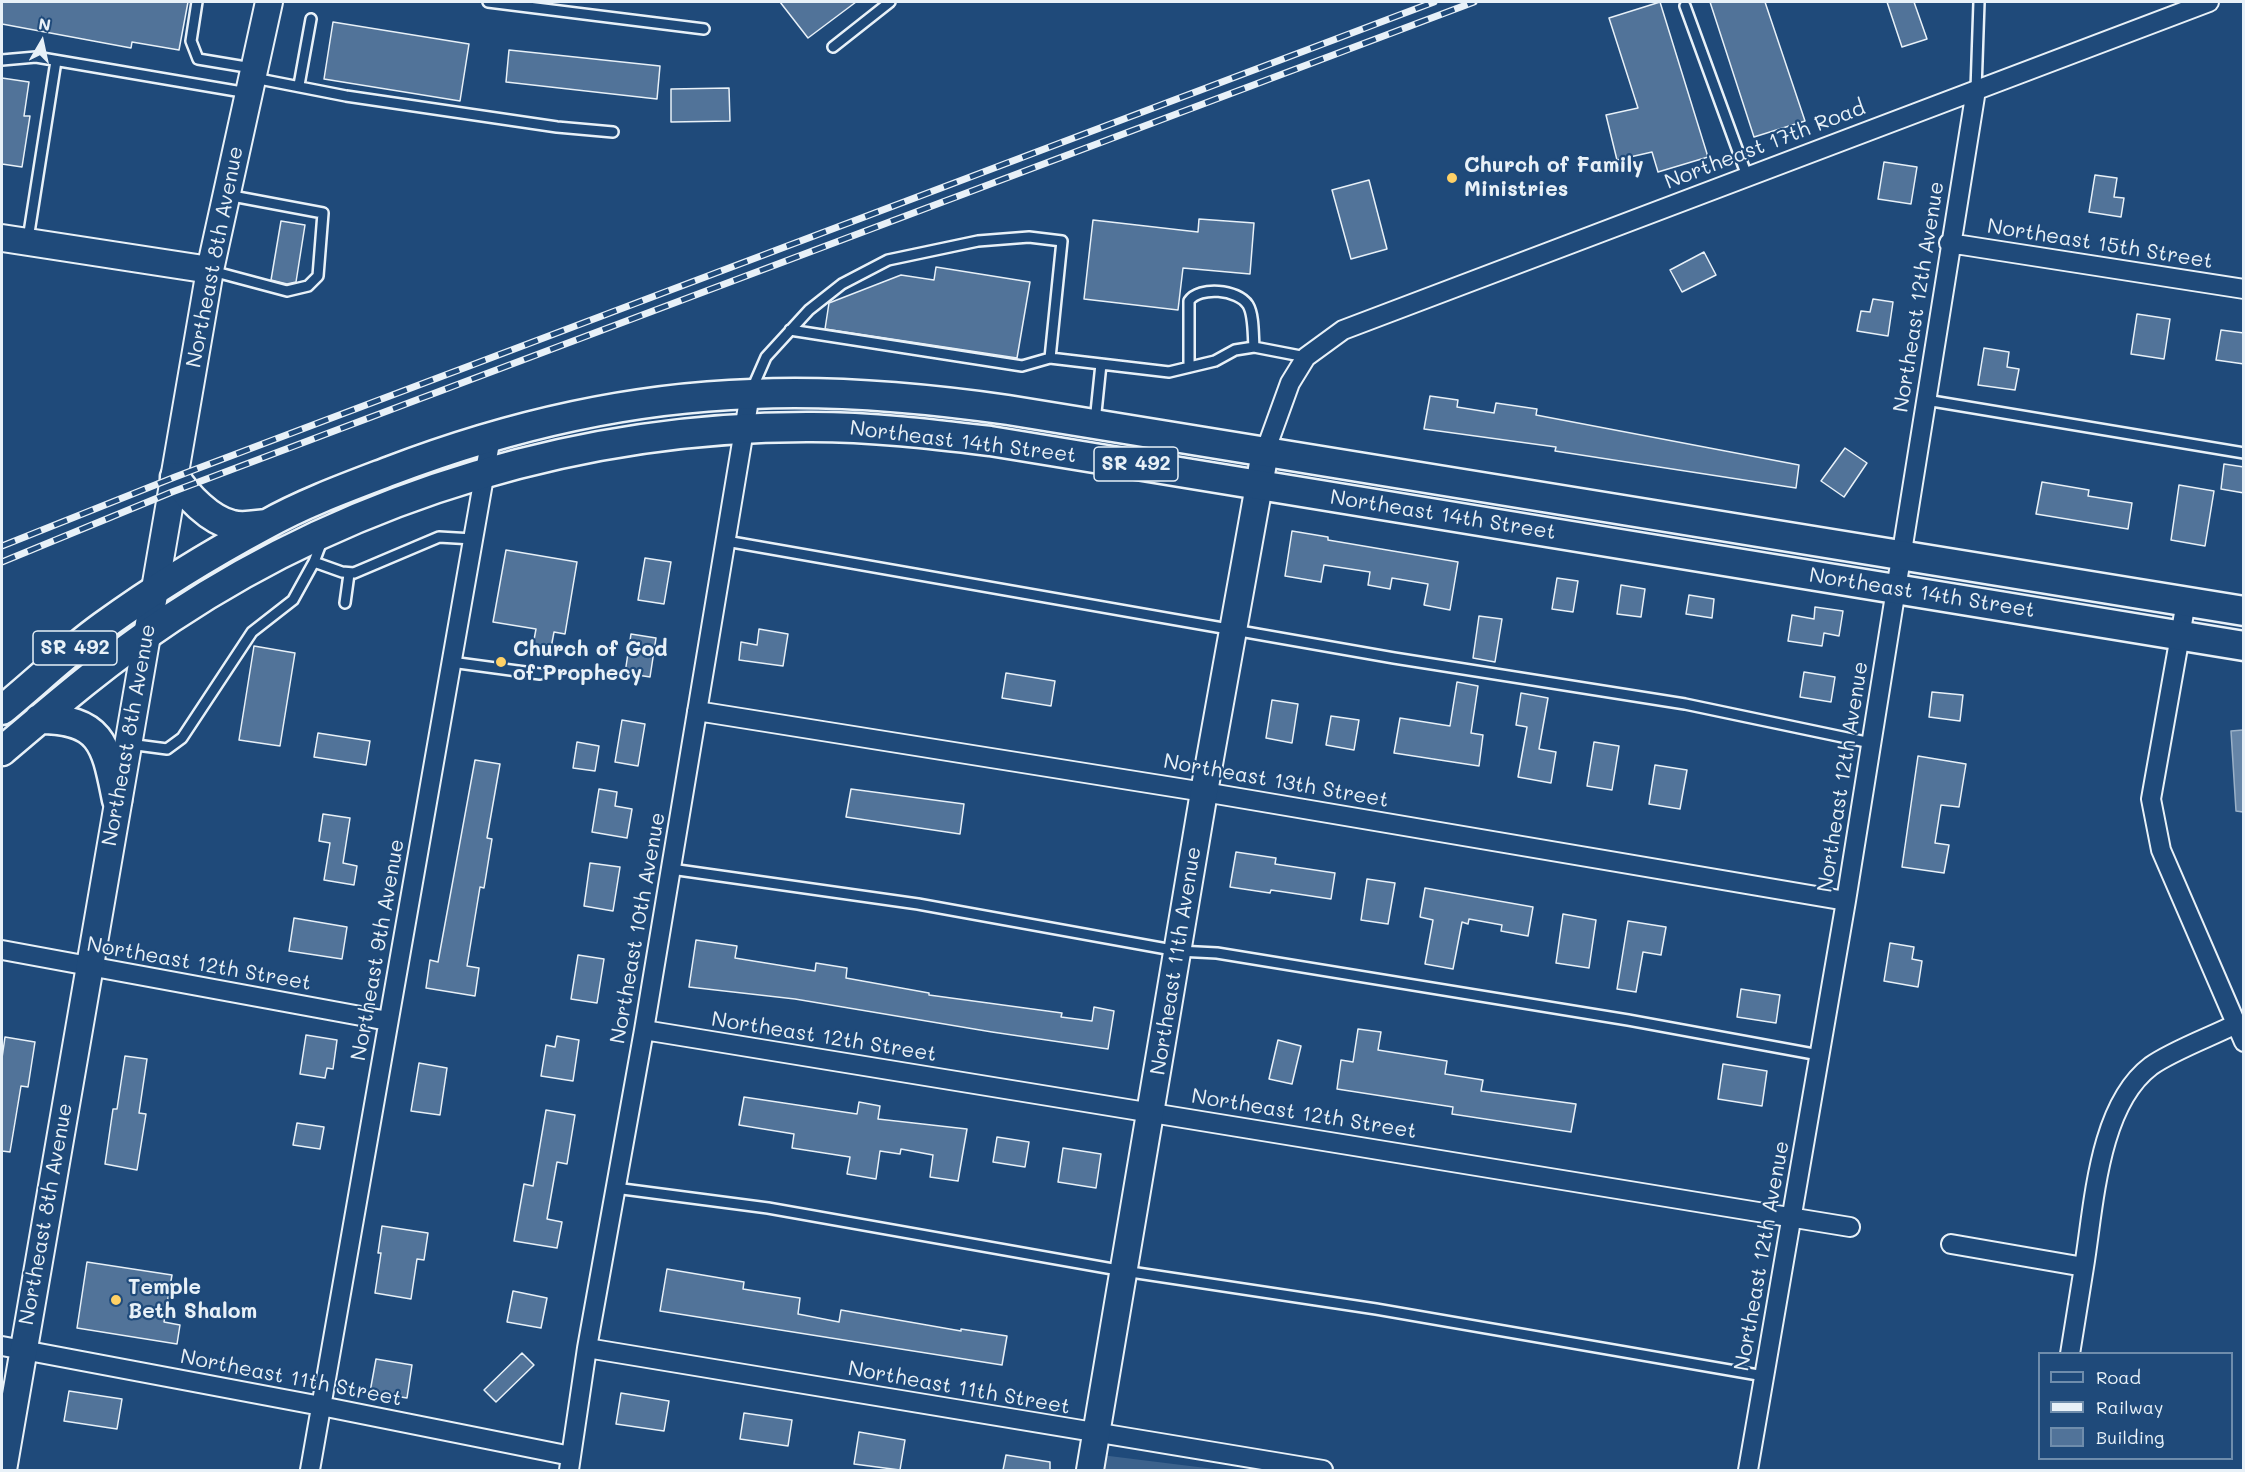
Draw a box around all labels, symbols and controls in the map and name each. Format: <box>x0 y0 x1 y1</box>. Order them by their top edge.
north arrow <box>12 12 72 72</box>
text: N <box>37 12 53 35</box>
street label: Northeast 17th Road <box>1661 95 1869 195</box>
street label: Northeast 8th Avenue <box>181 144 249 370</box>
place label: Church of Family Ministries <box>1464 153 1644 203</box>
marker: Church of Family Ministries <box>1445 171 1459 185</box>
street label: Northeast 12th Avenue <box>1888 180 1950 414</box>
street label: Northeast 15th Street <box>1985 214 2215 274</box>
street label: Northeast 14th Street <box>848 416 1078 468</box>
road number: SR 492 <box>1094 447 1178 481</box>
street label: Northeast 14th Street <box>1328 485 1558 545</box>
street label: Northeast 14th Street <box>1807 563 2037 623</box>
street label: Northeast 8th Avenue <box>97 622 161 848</box>
road number: SR 492 <box>33 631 117 665</box>
place label: Church of God of Prophecy <box>513 637 668 687</box>
marker: Church of God of Prophecy <box>494 655 508 669</box>
street label: Northeast 12th Avenue <box>1812 660 1874 894</box>
street label: Northeast 13th Street <box>1161 749 1391 813</box>
street label: Northeast 10th Avenue <box>605 810 671 1046</box>
street label: Northeast 9th Avenue <box>346 837 410 1063</box>
street label: Northeast 11th Avenue <box>1145 845 1207 1077</box>
street label: Northeast 12th Street <box>85 932 313 996</box>
street label: Northeast 12th Street <box>710 1007 938 1067</box>
street label: Northeast 12th Street <box>1190 1084 1418 1144</box>
street label: Northeast 8th Avenue <box>14 1101 78 1327</box>
street label: Northeast 12th Avenue <box>1729 1139 1795 1373</box>
place label: Temple Beth Shalom <box>128 1275 257 1325</box>
marker: Temple Beth Shalom <box>109 1293 123 1307</box>
street label: Northeast 11th Street <box>178 1344 404 1412</box>
legend <box>2038 1352 2233 1460</box>
street label: Northeast 11th Street <box>846 1356 1072 1420</box>
text: Road <box>2096 1365 2141 1389</box>
text: Railway <box>2096 1395 2163 1419</box>
text: Building <box>2096 1425 2164 1449</box>

